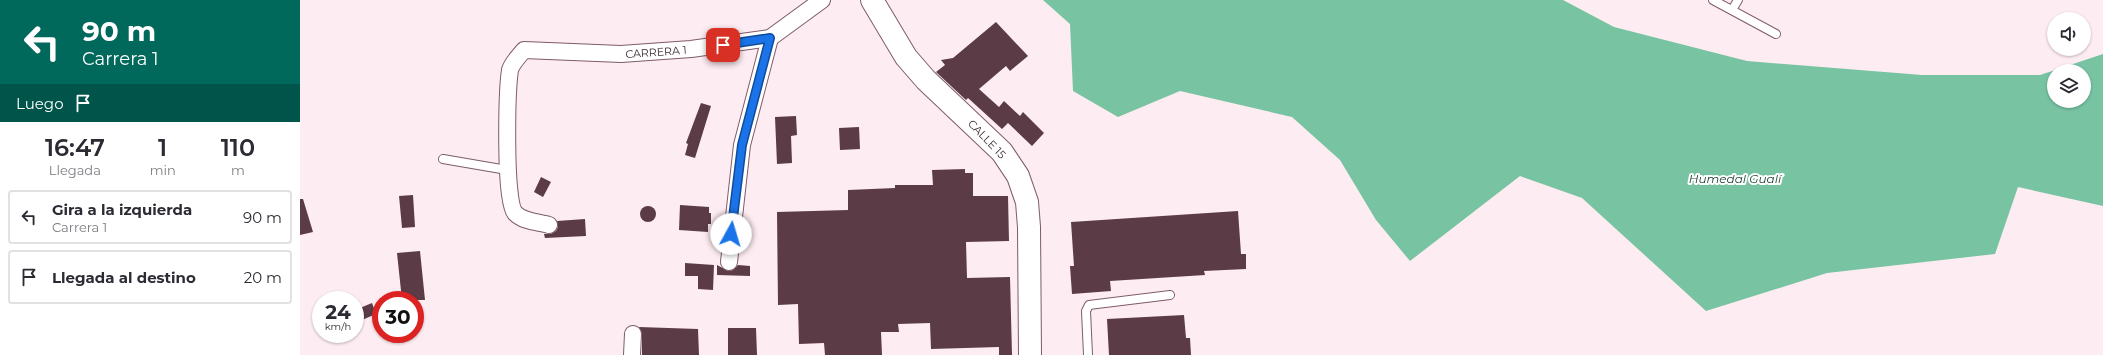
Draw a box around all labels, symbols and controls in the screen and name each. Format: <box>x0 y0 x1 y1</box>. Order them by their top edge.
map controls <box>2047 12 2091 108</box>
button: sound <box>2047 12 2091 56</box>
text: 90 m <box>82 14 156 48</box>
icon: left <box>16 16 68 68</box>
pin <box>706 28 740 62</box>
icon: arrive <box>712 34 734 56</box>
street label: CARRERA 1 <box>625 43 687 61</box>
text: Carrera 1 <box>82 48 159 70</box>
button: layers <box>2047 64 2091 108</box>
icon: arrive <box>72 92 94 114</box>
text: Luego <box>16 94 64 113</box>
street label: CALLE 15 <box>965 117 1009 161</box>
text: 16:47 <box>45 133 105 162</box>
text: 1 <box>158 133 167 162</box>
text: 110 <box>221 133 255 162</box>
text: Llegada <box>49 162 101 178</box>
text: min <box>150 162 176 178</box>
text: m <box>231 162 245 178</box>
water label: Humedal Gualí <box>1689 171 1783 186</box>
text: Gira a la izquierda <box>52 200 192 219</box>
icon: left <box>18 206 40 228</box>
text: 90 m <box>243 208 282 227</box>
position arrow <box>710 213 752 255</box>
text: Carrera 1 <box>52 219 107 235</box>
icon: arrive <box>18 266 40 288</box>
text: Llegada al destino <box>52 268 196 287</box>
text: 20 m <box>244 268 282 287</box>
speed limit sign: 30 <box>372 291 424 343</box>
text: 24 <box>325 300 351 324</box>
text: km/h <box>325 320 351 333</box>

